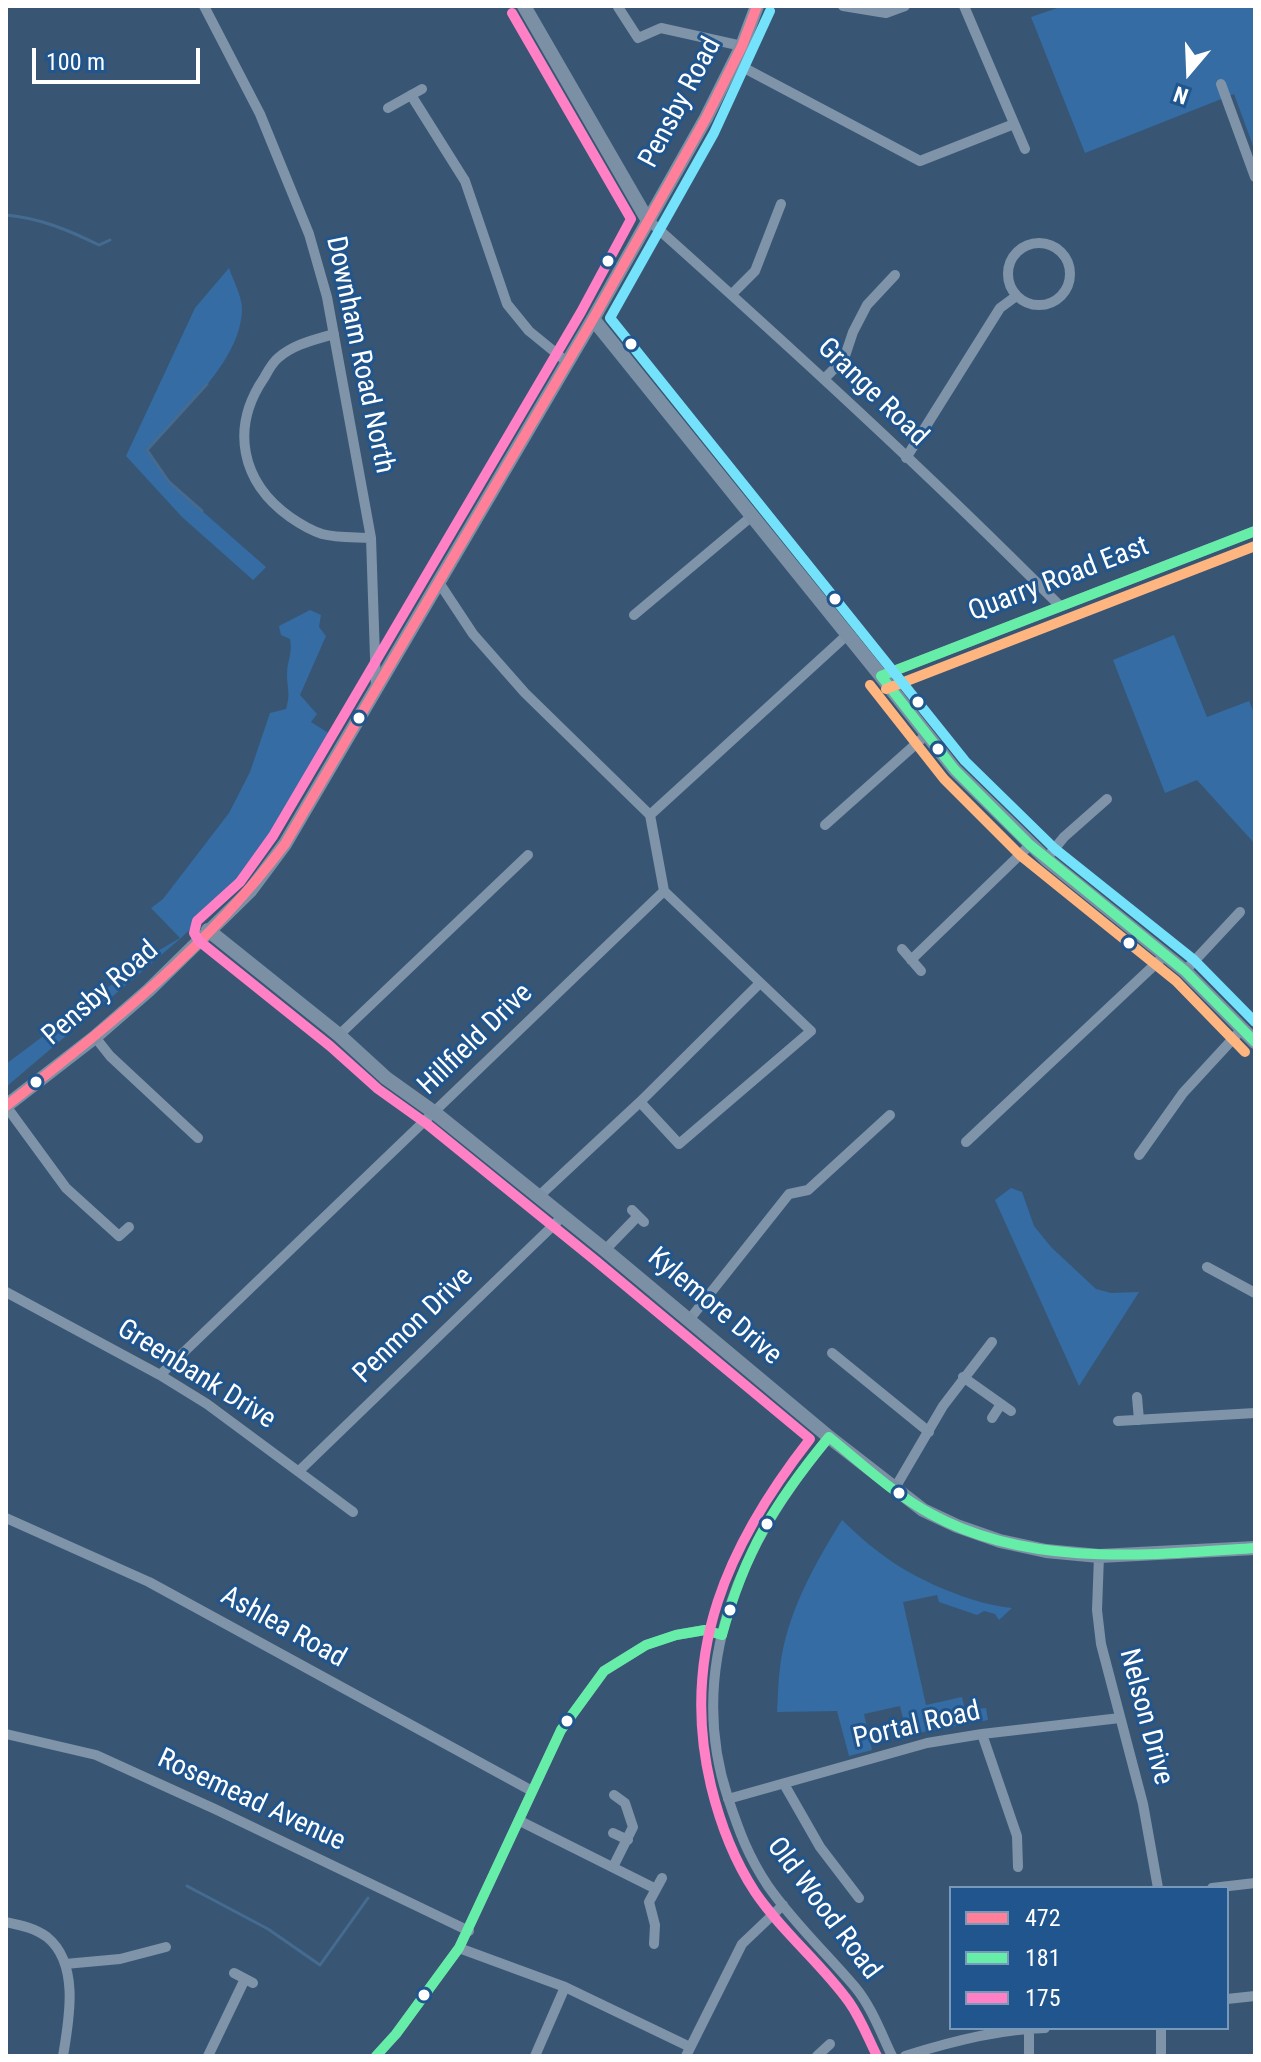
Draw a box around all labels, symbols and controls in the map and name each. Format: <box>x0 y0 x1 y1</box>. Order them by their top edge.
scale bar <box>36 32 204 82</box>
street label: Pensby Road <box>633 32 729 174</box>
north arrow <box>1149 32 1229 112</box>
text: 100 m <box>46 48 105 76</box>
text: N <box>1171 81 1191 109</box>
street label: Downham Road North <box>317 233 401 477</box>
unlabelled marker <box>600 253 616 269</box>
street label: Grange Road <box>810 332 934 454</box>
unlabelled marker <box>623 336 639 352</box>
street label: Quarry Road East <box>964 530 1154 630</box>
unlabelled marker <box>827 591 843 607</box>
unlabelled marker <box>910 694 926 710</box>
unlabelled marker <box>351 710 367 726</box>
unlabelled marker <box>930 741 946 757</box>
street label: Pensby Road <box>36 934 166 1054</box>
unlabelled marker <box>1121 935 1137 951</box>
street label: Hillfield Drive <box>412 977 540 1103</box>
unlabelled marker <box>28 1074 44 1090</box>
street label: Kylemore Drive <box>640 1241 788 1373</box>
street label: Penmon Drive <box>347 1261 481 1391</box>
street label: Greenbank Drive <box>111 1313 281 1437</box>
unlabelled marker <box>891 1485 907 1501</box>
unlabelled marker <box>759 1516 775 1532</box>
street label: Ashlea Road <box>214 1580 352 1676</box>
unlabelled marker <box>722 1602 738 1618</box>
street label: Nelson Drive <box>1111 1645 1179 1789</box>
street label: Portal Road <box>850 1695 984 1757</box>
unlabelled marker <box>559 1713 575 1729</box>
street label: Rosemead Avenue <box>152 1743 350 1859</box>
street label: Old Wood Road <box>759 1831 887 1987</box>
legend <box>949 1886 1229 2030</box>
text: 472 <box>1025 1904 1061 1932</box>
text: 181 <box>1025 1944 1061 1972</box>
text: 175 <box>1025 1984 1061 2012</box>
unlabelled marker <box>416 1987 432 2003</box>

